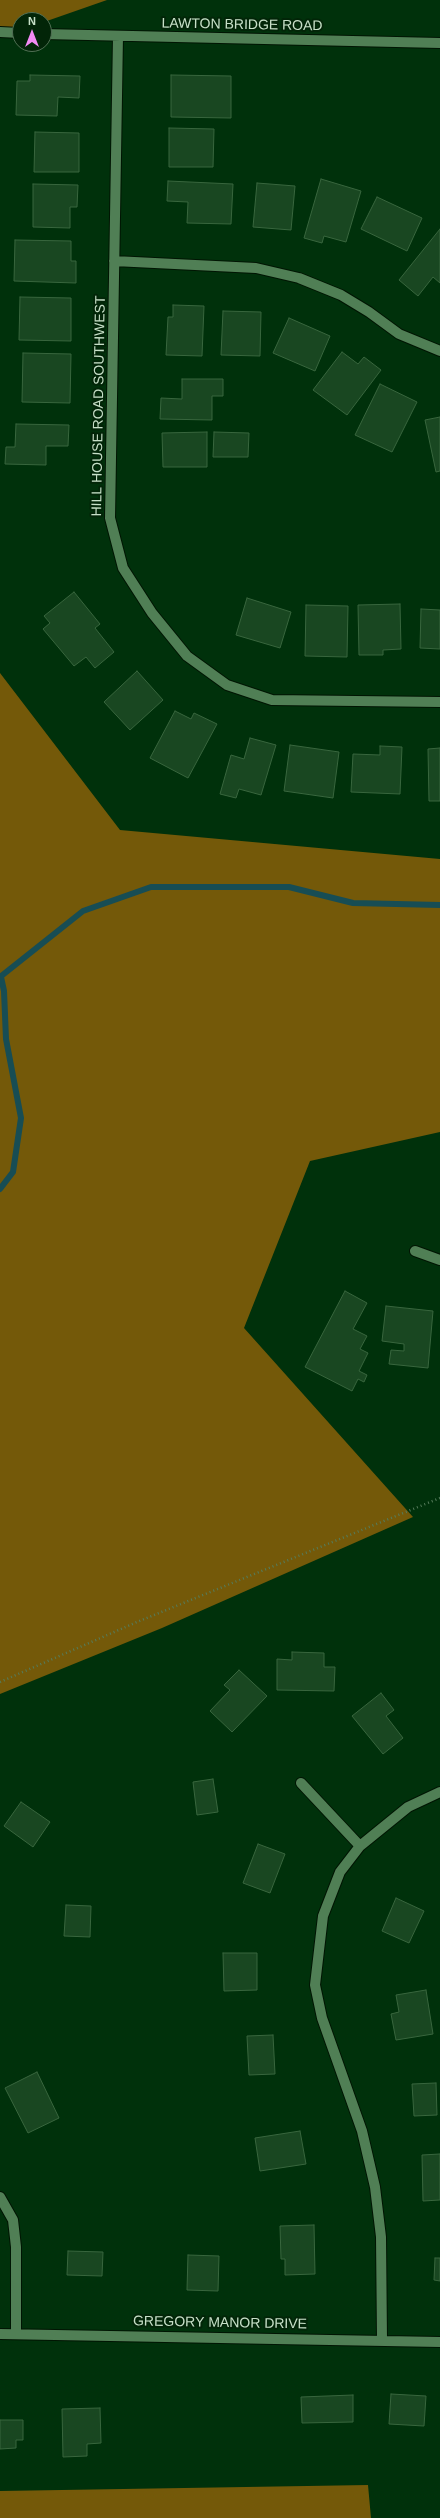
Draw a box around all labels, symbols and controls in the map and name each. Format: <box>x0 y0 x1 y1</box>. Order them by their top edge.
north arrow <box>12 12 52 52</box>
text: N <box>28 15 36 27</box>
street label: LAWTON BRIDGE ROAD <box>161 15 323 35</box>
street label: HILL HOUSE ROAD SOUTHWEST <box>89 295 109 517</box>
street label: GREGORY MANOR DRIVE <box>133 2313 307 2333</box>

